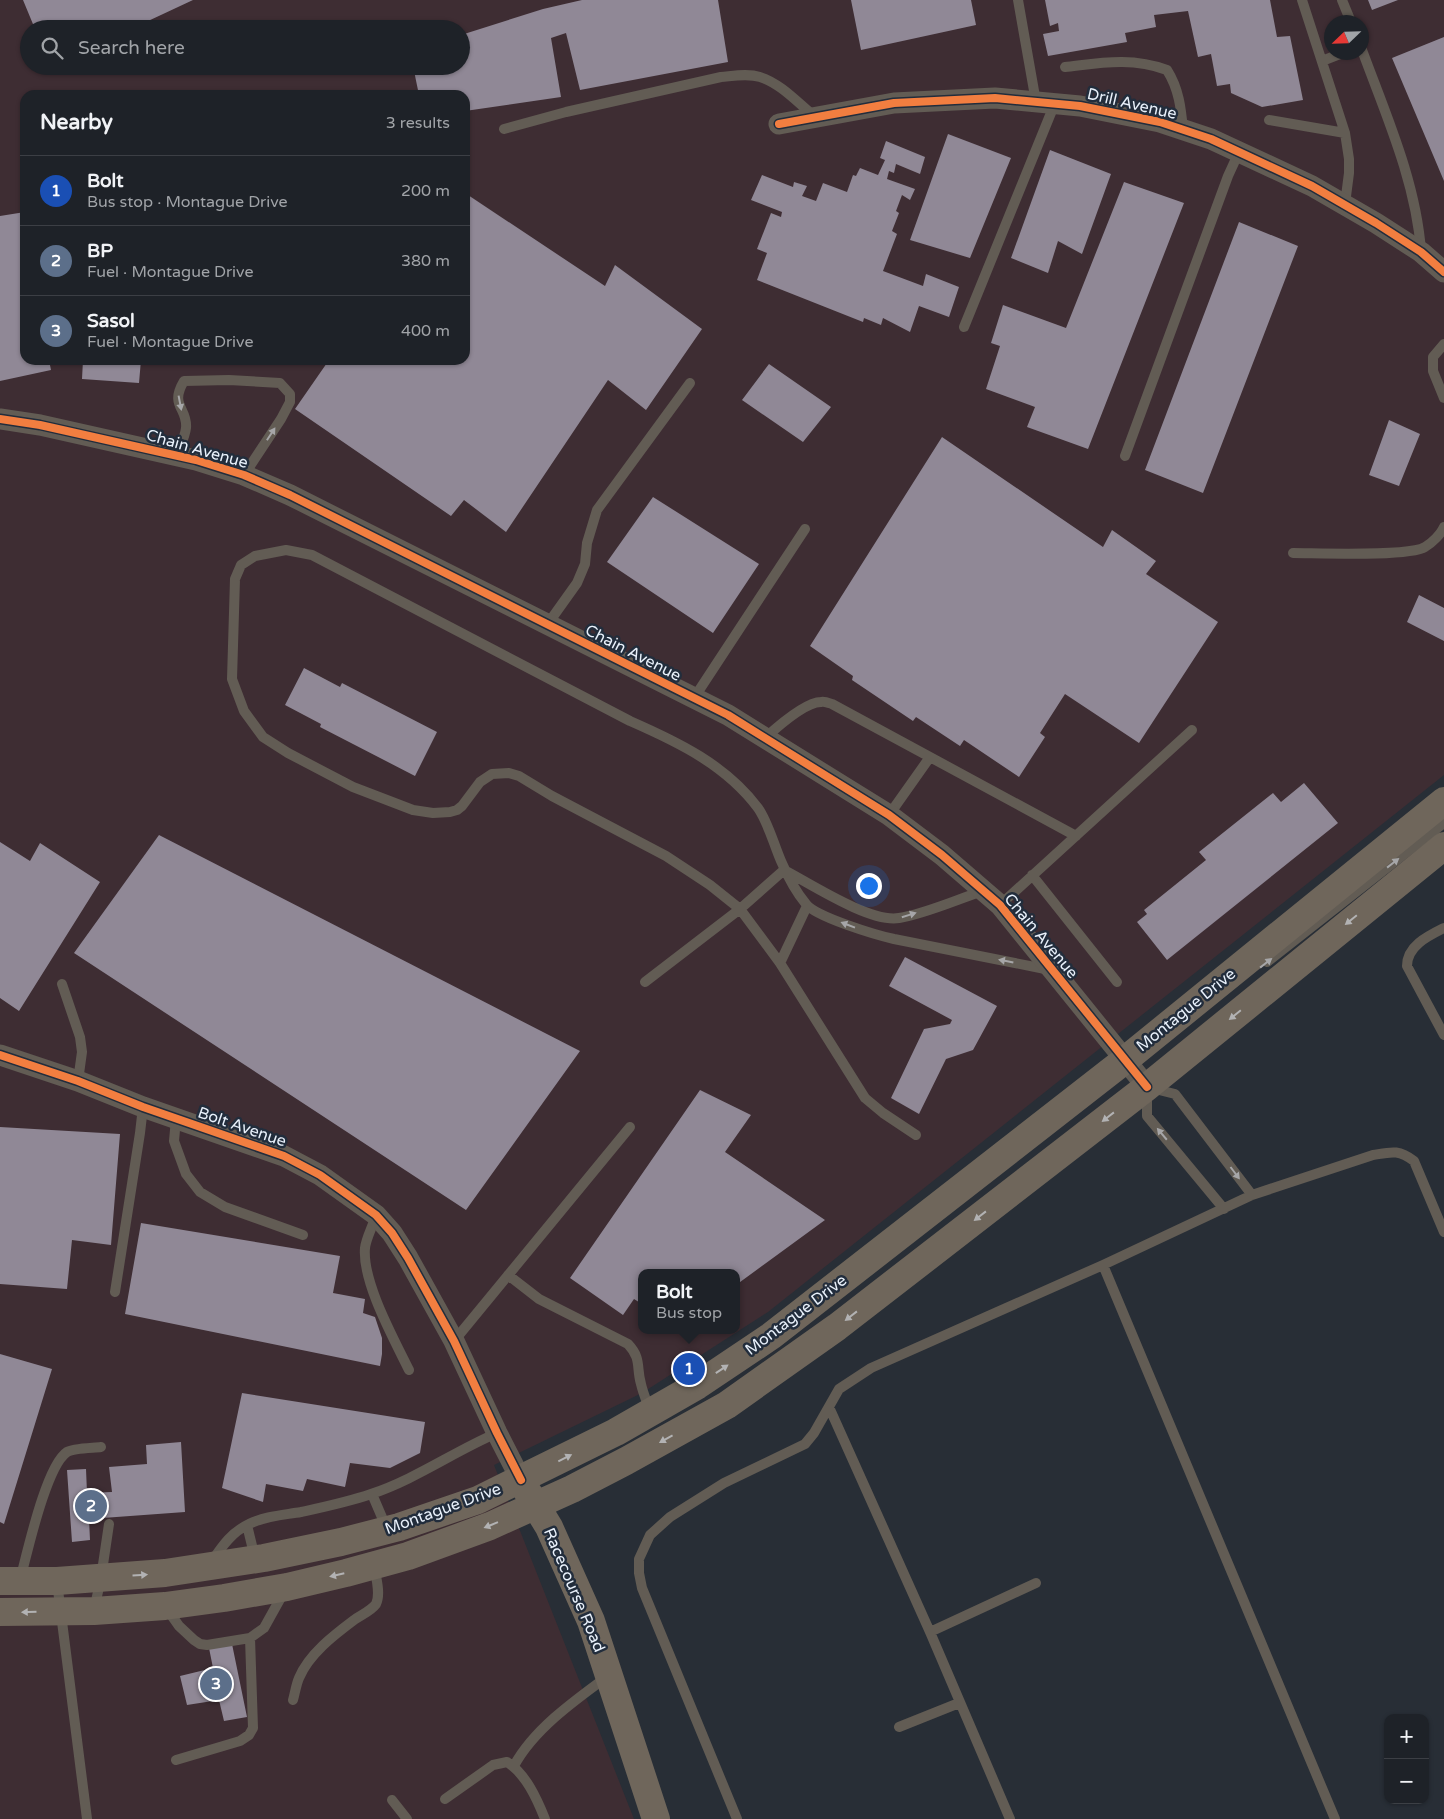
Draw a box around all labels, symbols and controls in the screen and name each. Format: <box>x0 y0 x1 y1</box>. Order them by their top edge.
north arrow <box>1324 15 1369 60</box>
search box <box>20 20 470 75</box>
icon: search <box>38 34 66 62</box>
text: Search here <box>78 37 185 59</box>
street label: Drill Avenue <box>1085 84 1179 124</box>
text: Nearby <box>40 110 113 135</box>
text: 3 results <box>386 113 450 133</box>
text: Bolt <box>87 170 124 192</box>
text: 1 <box>51 181 61 201</box>
text: 200 m <box>401 181 450 201</box>
text: Bus stop · Montague Drive <box>87 192 288 212</box>
text: BP <box>87 240 113 262</box>
text: 2 <box>51 251 61 271</box>
text: 380 m <box>401 251 450 271</box>
text: Fuel · Montague Drive <box>87 262 254 282</box>
text: Sasol <box>87 310 135 332</box>
text: 3 <box>51 321 61 341</box>
text: 400 m <box>401 321 450 341</box>
text: Fuel · Montague Drive <box>87 332 254 352</box>
one-way arrow <box>176 395 184 411</box>
street label: Chain Avenue <box>144 425 250 473</box>
one-way arrow <box>266 428 275 441</box>
street label: Chain Avenue <box>582 620 684 686</box>
one-way arrow <box>1386 857 1399 868</box>
your location <box>856 873 882 899</box>
street label: Chain Avenue <box>1000 889 1082 983</box>
one-way arrow <box>902 911 917 919</box>
one-way arrow <box>1345 915 1358 926</box>
one-way arrow <box>840 921 855 929</box>
one-way arrow <box>998 957 1014 965</box>
one-way arrow <box>1259 958 1272 969</box>
street label: Montague Drive <box>1132 964 1240 1056</box>
one-way arrow <box>1228 1010 1241 1021</box>
street label: Bolt Avenue <box>195 1103 289 1151</box>
one-way arrow <box>1102 1111 1115 1122</box>
one-way arrow <box>1157 1128 1168 1141</box>
one-way arrow <box>1230 1166 1241 1179</box>
one-way arrow <box>973 1211 987 1221</box>
popup <box>638 1269 740 1334</box>
street label: Montague Drive <box>741 1270 851 1360</box>
text: Bolt <box>656 1281 693 1303</box>
text: Bus stop <box>656 1303 722 1323</box>
one-way arrow <box>845 1310 858 1321</box>
pin: 1 <box>673 1350 705 1388</box>
one-way arrow <box>716 1364 729 1373</box>
one-way arrow <box>659 1435 674 1443</box>
one-way arrow <box>557 1454 572 1462</box>
street label: Montague Drive <box>382 1479 504 1539</box>
pin: 2 <box>75 1487 107 1525</box>
one-way arrow <box>484 1522 499 1530</box>
street label: Racecourse Road <box>539 1525 609 1655</box>
one-way arrow <box>133 1571 149 1579</box>
one-way arrow <box>329 1571 344 1579</box>
one-way arrow <box>21 1608 37 1616</box>
pin: 3 <box>200 1665 232 1703</box>
map controls <box>1384 1714 1429 1804</box>
button: + <box>1384 1714 1429 1759</box>
button: − <box>1384 1759 1429 1804</box>

